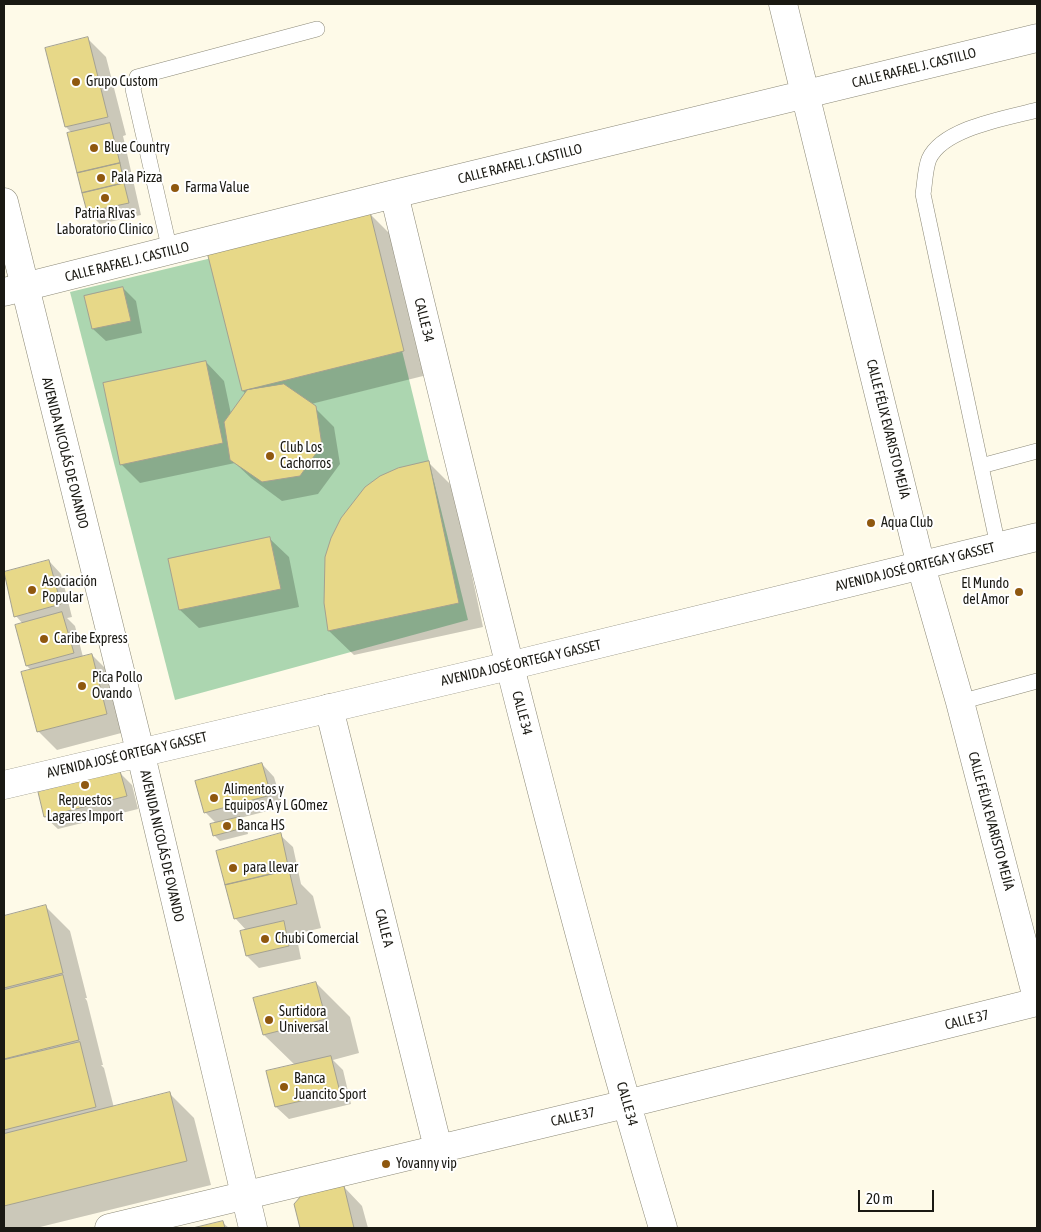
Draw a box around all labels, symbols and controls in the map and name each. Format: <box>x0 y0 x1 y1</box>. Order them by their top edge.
street label: CALLE RAFAEL J. CASTILLO <box>850 44 978 92</box>
place label: Grupo Custom <box>86 74 158 90</box>
marker: Grupo Custom <box>70 76 82 88</box>
place label: Blue Country <box>104 140 170 156</box>
street label: CALLE RAFAEL J. CASTILLO <box>456 140 584 188</box>
marker: Blue Country <box>88 142 100 154</box>
place label: Pala Pizza <box>111 170 163 186</box>
marker: Pala Pizza <box>95 172 107 184</box>
place label: Farma Value <box>185 180 249 196</box>
marker: Farma Value <box>169 182 181 194</box>
marker: Patria RIvas Laboratorio Clinico <box>99 192 111 204</box>
place label: Patria RIvas Laboratorio Clinico <box>57 206 153 238</box>
street label: CALLE RAFAEL J. CASTILLO <box>63 238 191 286</box>
street label: CALLE 34 <box>410 296 438 344</box>
street label: CALLE FÉLIX EVARISTO MEJÍA <box>863 358 913 500</box>
street label: AVENIDA NICOLÁS DE OVANDO <box>38 376 92 530</box>
place label: Club Los Cachorros <box>280 440 331 472</box>
marker: Club Los Cachorros <box>264 450 276 462</box>
place label: Aqua Club <box>881 515 933 531</box>
marker: Aqua Club <box>865 517 877 529</box>
street label: AVENIDA JOSÉ ORTEGA Y GASSET <box>833 539 997 595</box>
place label: Asociación Popular <box>42 574 97 606</box>
place label: El Mundo del Amor <box>961 576 1009 608</box>
marker: Asociación Popular <box>26 584 38 596</box>
marker: El Mundo del Amor <box>1013 586 1025 598</box>
place label: Caribe Express <box>54 631 128 647</box>
marker: Caribe Express <box>38 633 50 645</box>
street label: AVENIDA JOSÉ ORTEGA Y GASSET <box>439 636 603 690</box>
place label: Pica Pollo Ovando <box>92 670 143 702</box>
marker: Pica Pollo Ovando <box>76 680 88 692</box>
street label: CALLE 34 <box>508 689 536 737</box>
street label: AVENIDA JOSÉ ORTEGA Y GASSET <box>45 728 209 782</box>
street label: CALLE FÉLIX EVARISTO MEJÍA <box>964 750 1018 892</box>
street label: AVENIDA NICOLÁS DE OVANDO <box>136 768 188 924</box>
marker: Repuestos Lagares Import <box>79 779 91 791</box>
place label: Alimentos y Equipos A y L GOmez <box>224 782 328 814</box>
marker: Alimentos y Equipos A y L GOmez <box>208 792 220 804</box>
place label: Repuestos Lagares Import <box>47 793 123 826</box>
place label: Banca HS <box>237 818 285 834</box>
marker: Banca HS <box>221 820 233 832</box>
place label: para llevar <box>243 860 298 876</box>
marker: para llevar <box>227 862 239 874</box>
street label: CALLE A <box>371 907 397 949</box>
place label: Chubi Comercial <box>275 931 359 947</box>
marker: Chubi Comercial <box>259 933 271 945</box>
place label: Surtidora Universal <box>279 1004 329 1036</box>
street label: CALLE 37 <box>943 1006 991 1034</box>
marker: Surtidora Universal <box>263 1014 275 1026</box>
place label: Banca Juancito Sport <box>294 1071 366 1104</box>
street label: CALLE 34 <box>613 1080 641 1128</box>
marker: Banca Juancito Sport <box>278 1081 290 1093</box>
street label: CALLE 37 <box>549 1104 597 1130</box>
place label: Yovanny vip <box>396 1156 457 1172</box>
marker: Yovanny vip <box>380 1158 392 1170</box>
scale bar <box>861 1180 937 1212</box>
text: 20 m <box>866 1190 893 1207</box>

